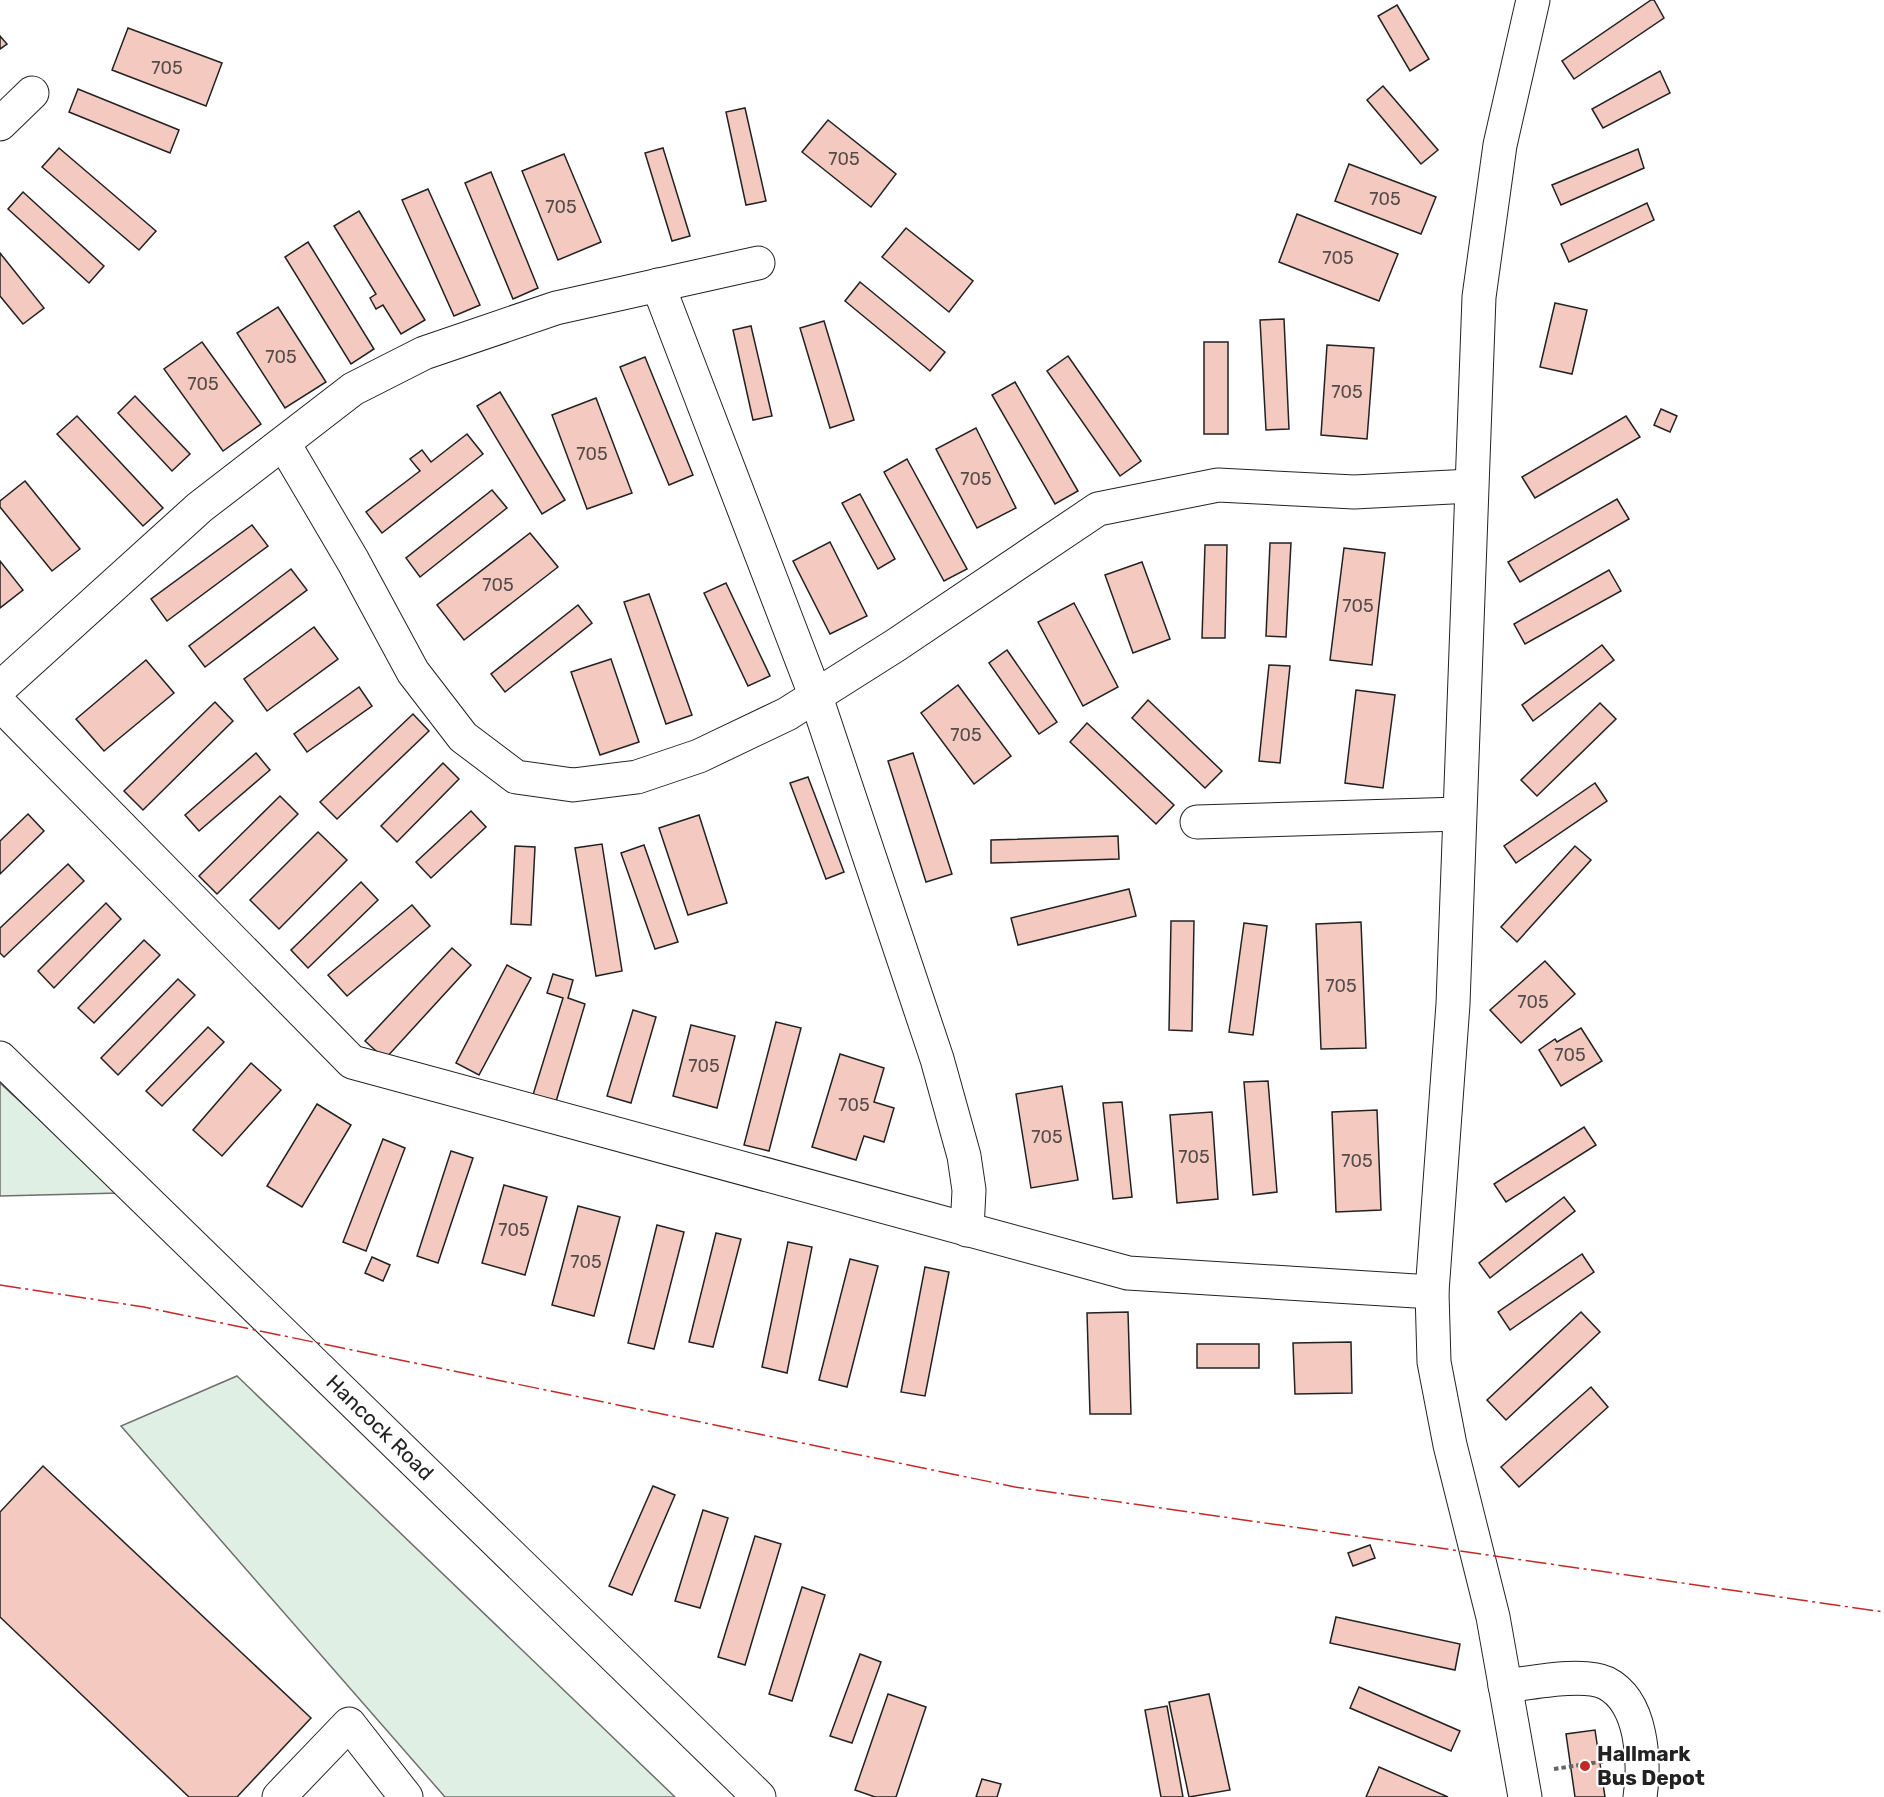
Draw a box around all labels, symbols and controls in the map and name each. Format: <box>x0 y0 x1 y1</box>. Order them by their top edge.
house number: 705 <box>151 57 183 79</box>
house number: 705 <box>828 148 860 170</box>
house number: 705 <box>1369 188 1401 210</box>
house number: 705 <box>545 196 577 218</box>
house number: 705 <box>1322 247 1354 269</box>
house number: 705 <box>265 346 297 368</box>
house number: 705 <box>187 373 219 395</box>
house number: 705 <box>1331 381 1363 403</box>
house number: 705 <box>576 443 608 465</box>
house number: 705 <box>960 468 992 490</box>
house number: 705 <box>482 574 514 596</box>
house number: 705 <box>1342 595 1374 617</box>
house number: 705 <box>950 724 982 746</box>
house number: 705 <box>1325 975 1357 997</box>
house number: 705 <box>1517 991 1549 1013</box>
house number: 705 <box>1554 1044 1586 1066</box>
house number: 705 <box>688 1055 720 1077</box>
house number: 705 <box>838 1094 870 1116</box>
house number: 705 <box>1031 1126 1063 1148</box>
house number: 705 <box>1178 1146 1210 1168</box>
house number: 705 <box>1341 1150 1373 1172</box>
house number: 705 <box>498 1219 530 1241</box>
house number: 705 <box>570 1251 602 1273</box>
street label: Hancock Road <box>321 1370 439 1485</box>
place label: Hallmark Bus Depot <box>1597 1741 1705 1790</box>
marker: Hallmark Bus Depot <box>1578 1759 1592 1773</box>

